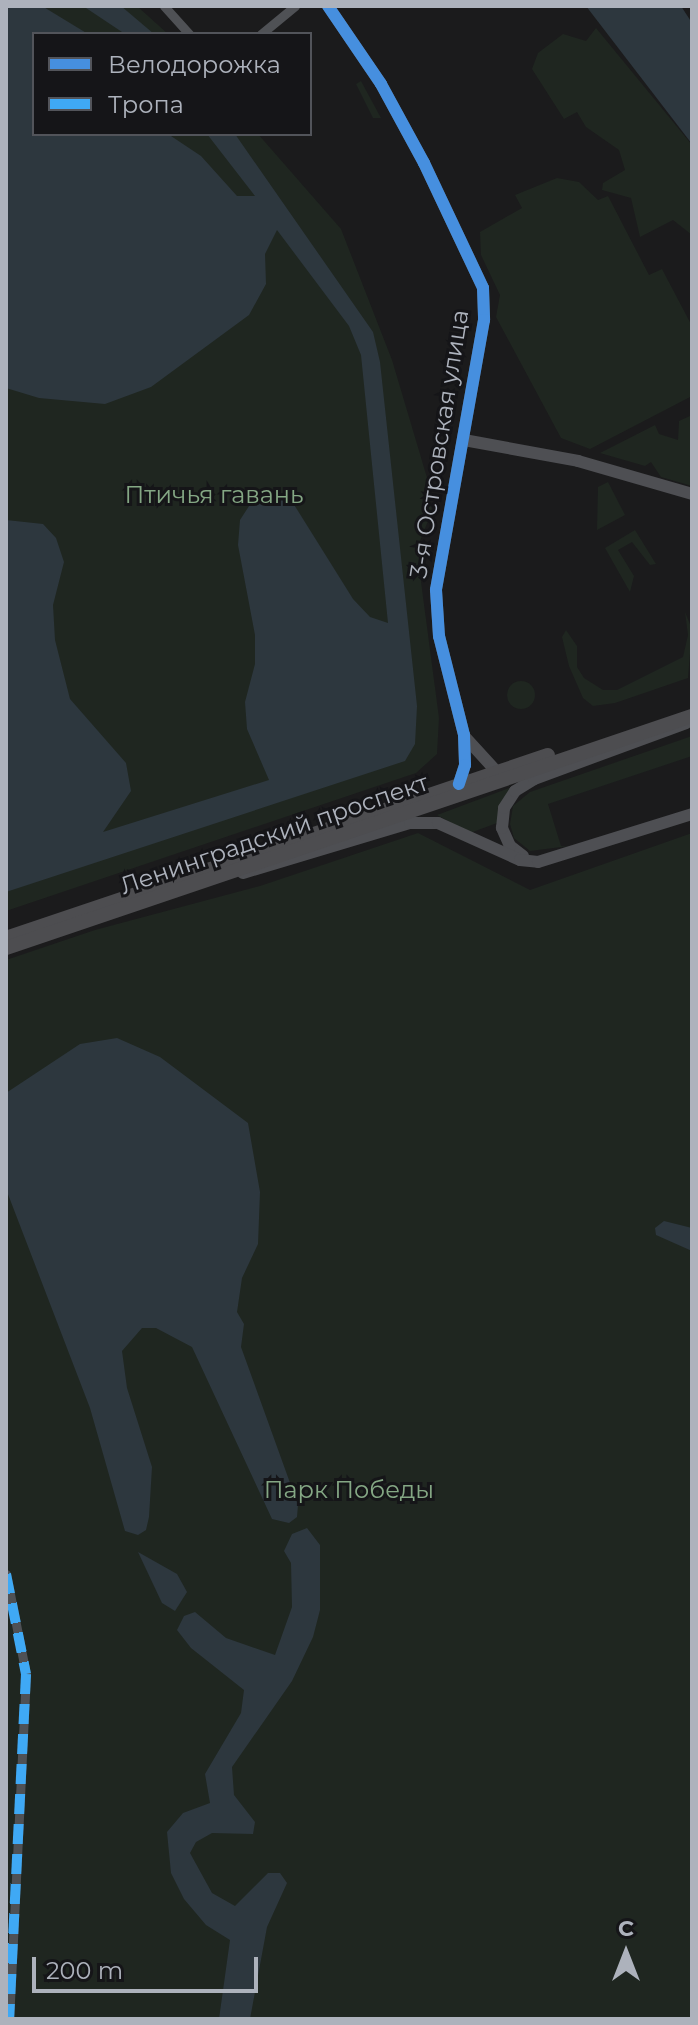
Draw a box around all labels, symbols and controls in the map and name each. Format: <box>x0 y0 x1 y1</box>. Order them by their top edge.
legend <box>32 32 312 136</box>
text: Велодорожка <box>108 50 281 79</box>
text: Тропа <box>108 90 184 119</box>
street label: 3-я Островская улица <box>404 308 474 580</box>
park label: Птичья гавань <box>124 481 304 509</box>
street label: Ленинградский проспект <box>116 768 432 900</box>
park label: Парк Победы <box>264 1476 434 1504</box>
north arrow <box>586 1913 666 1993</box>
text: С <box>618 1915 634 1942</box>
scale bar <box>36 1941 262 1991</box>
text: 200 m <box>46 1956 123 1985</box>

